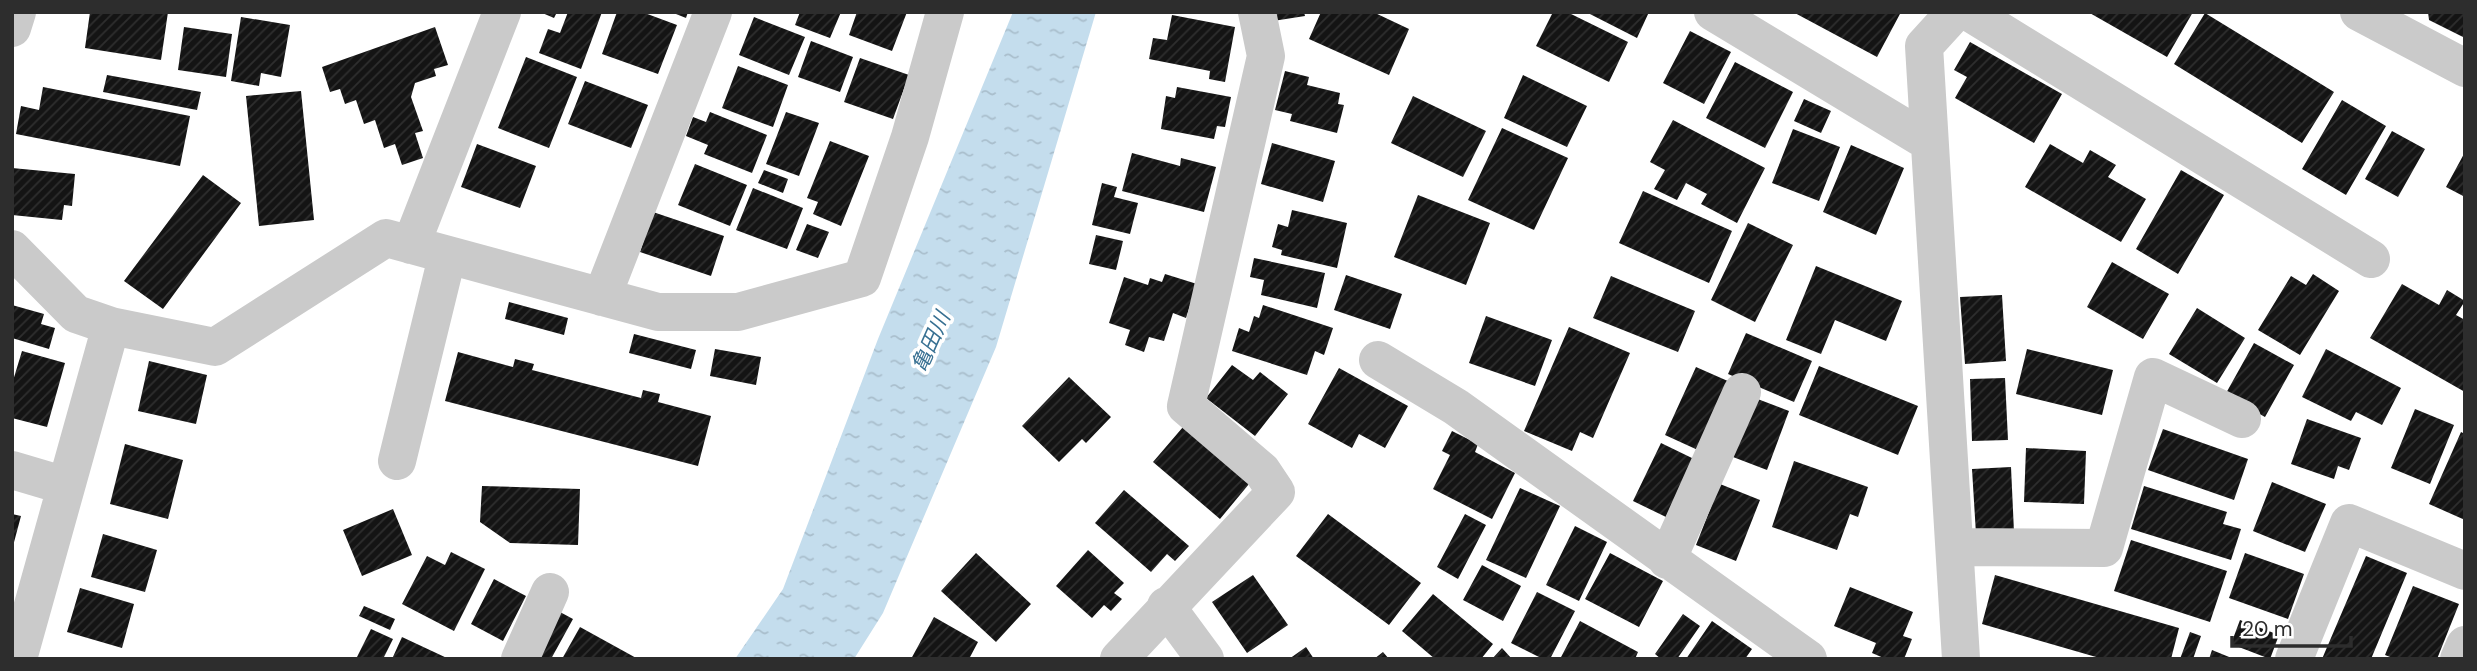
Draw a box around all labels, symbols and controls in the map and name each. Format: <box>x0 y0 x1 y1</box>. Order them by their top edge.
water label: 亀田川 <box>905 306 957 376</box>
scale bar <box>2232 604 2351 648</box>
text: 20 m <box>2242 615 2293 643</box>

